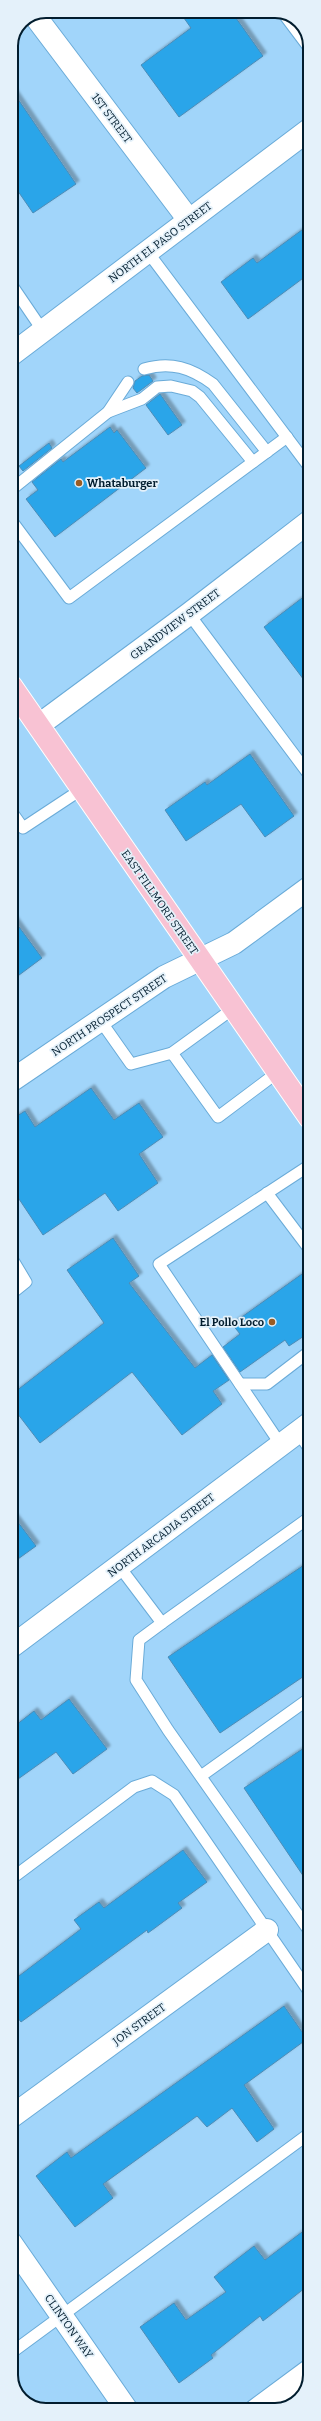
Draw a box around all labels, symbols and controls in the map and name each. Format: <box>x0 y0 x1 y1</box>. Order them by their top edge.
street label: 1ST STREET <box>89 91 135 146</box>
street label: NORTH EL PASO STREET <box>106 199 215 285</box>
place label: Whataburger <box>87 477 158 490</box>
marker: Whataburger <box>74 478 84 488</box>
street label: GRANDVIEW STREET <box>128 586 223 662</box>
street label: EAST FILLMORE STREET <box>119 848 201 958</box>
street label: NORTH PROSPECT STREET <box>49 972 170 1059</box>
place label: El Pollo Loco <box>200 1316 264 1329</box>
marker: El Pollo Loco <box>267 1317 277 1327</box>
street label: NORTH ARCADIA STREET <box>105 1491 218 1580</box>
street label: JON STREET <box>110 2001 169 2048</box>
street label: CLINTON WAY <box>42 2292 96 2361</box>

